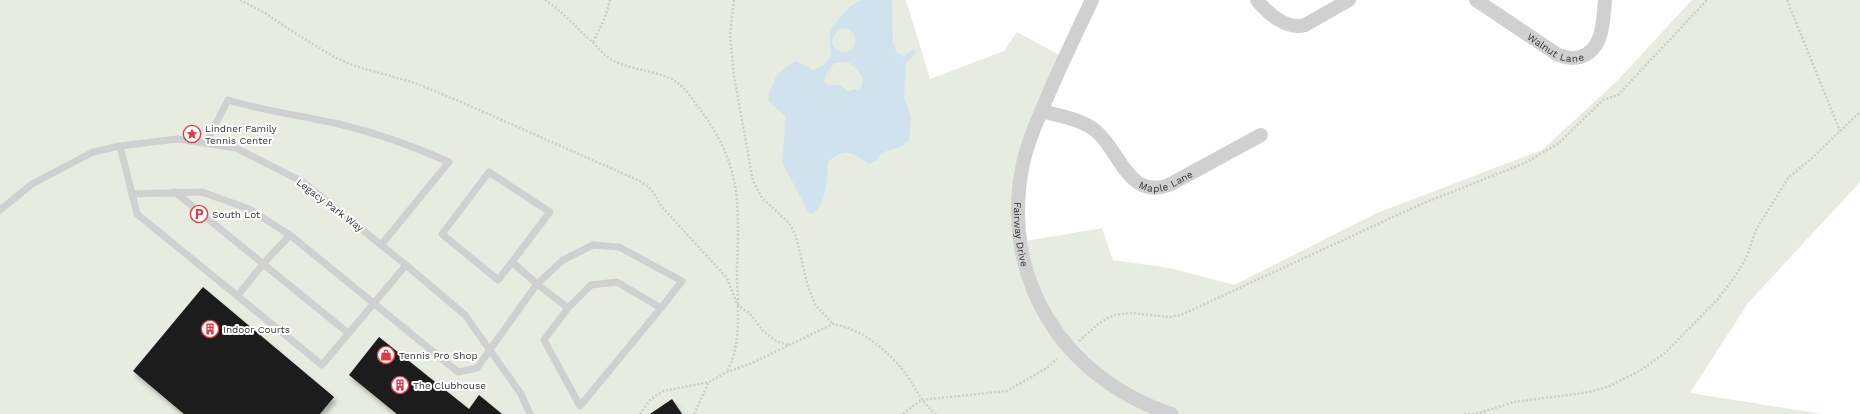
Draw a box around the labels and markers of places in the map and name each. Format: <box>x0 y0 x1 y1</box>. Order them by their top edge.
place label: Lindner Family Tennis Center <box>205 123 278 146</box>
place icon: Lindner Family Tennis Center <box>182 124 202 144</box>
parking icon: South Lot <box>189 204 209 224</box>
place label: South Lot <box>212 209 261 220</box>
building icon: Indoor Courts <box>200 319 220 339</box>
place label: Indoor Courts <box>223 324 290 335</box>
shop icon: Tennis Pro Shop <box>376 345 396 365</box>
place label: Tennis Pro Shop <box>399 350 478 361</box>
building icon: The Clubhouse <box>390 375 410 395</box>
place label: The Clubhouse <box>413 380 486 391</box>

